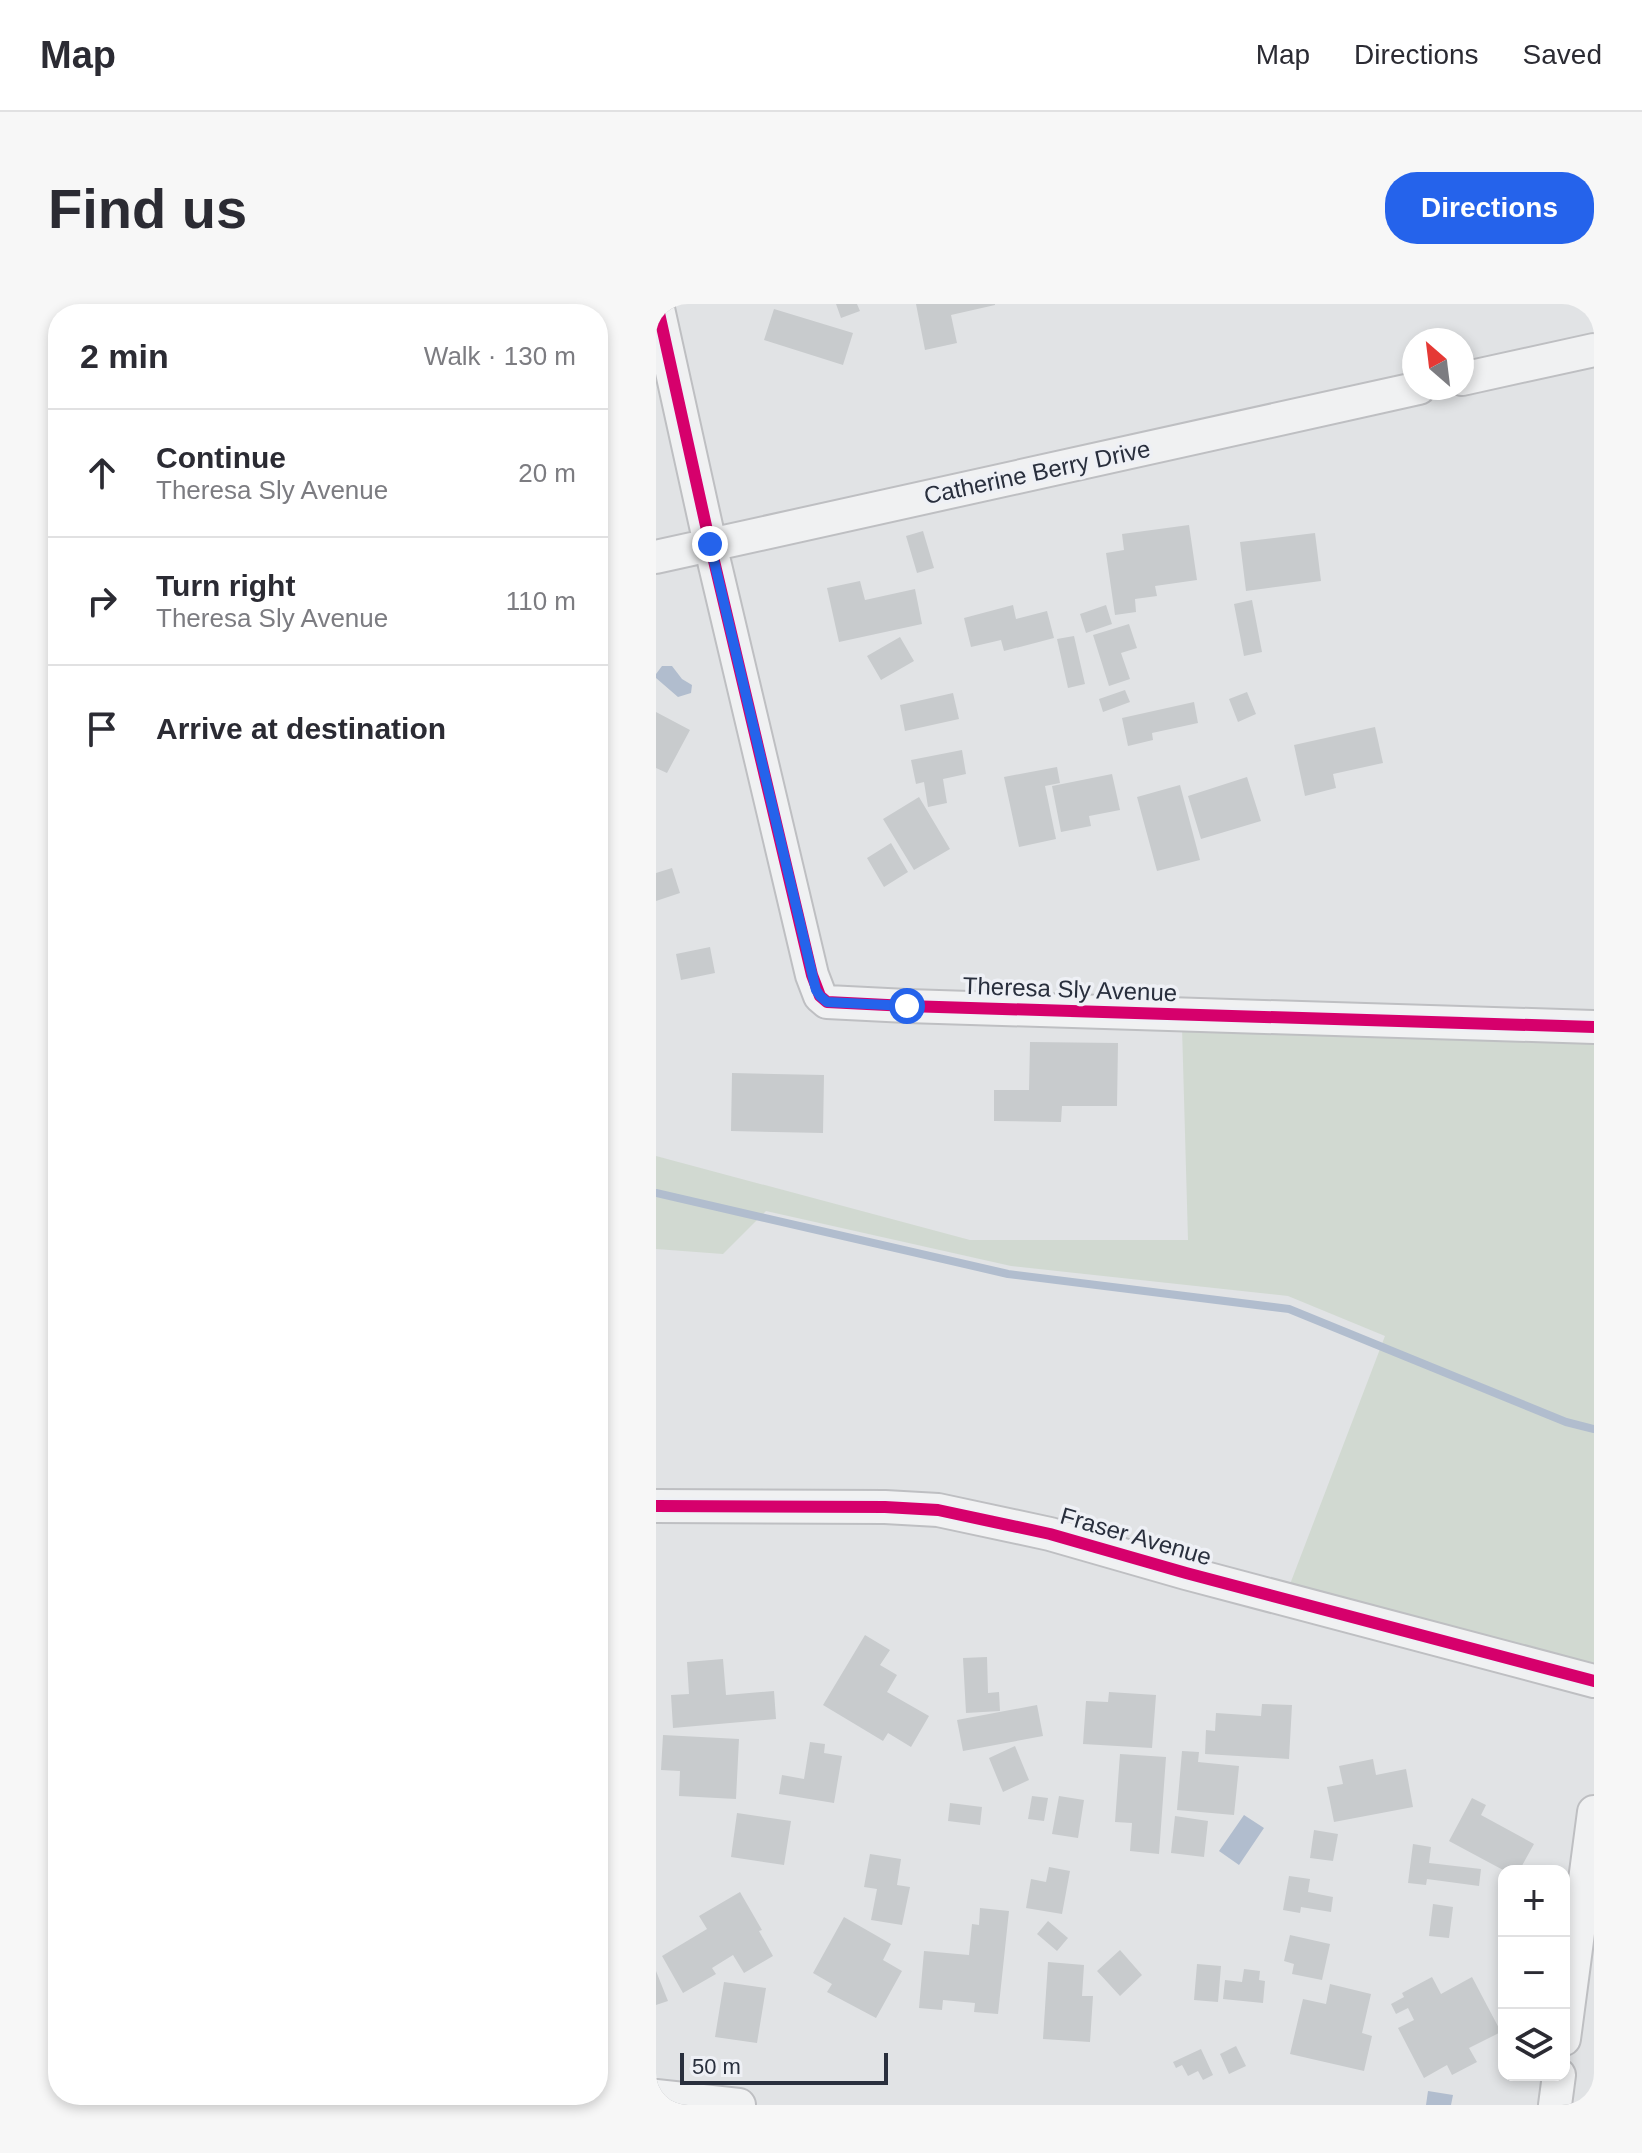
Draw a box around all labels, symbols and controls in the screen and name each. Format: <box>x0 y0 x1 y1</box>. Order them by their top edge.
text: Map <box>40 34 116 76</box>
text: Map <box>1256 39 1310 70</box>
text: Directions <box>1354 39 1479 70</box>
text: Saved <box>1523 39 1602 70</box>
button: Directions <box>1385 172 1594 244</box>
text: Find us <box>48 177 247 240</box>
north arrow <box>1402 328 1474 400</box>
text: 2 min <box>80 337 169 375</box>
text: Walk · 130 m <box>424 341 576 371</box>
street label: Catherine Berry Drive <box>921 435 1153 509</box>
text: Continue <box>156 441 286 474</box>
icon: ahead <box>80 451 124 495</box>
text: 20 m <box>518 458 576 488</box>
text: Theresa Sly Avenue <box>156 475 388 505</box>
route end <box>692 526 728 562</box>
text: Turn right <box>156 569 295 602</box>
icon: right <box>80 579 124 623</box>
text: 110 m <box>506 586 576 616</box>
text: Theresa Sly Avenue <box>156 603 388 633</box>
icon: arrive <box>80 707 124 751</box>
text: Arrive at destination <box>156 712 446 745</box>
street label: Theresa Sly Avenue <box>962 972 1178 1006</box>
route start <box>889 988 925 1024</box>
street label: Fraser Avenue <box>1057 1502 1215 1570</box>
map controls <box>1498 1865 1570 2081</box>
button: + <box>1498 1865 1570 1937</box>
button: − <box>1498 1937 1570 2009</box>
button: layers <box>1498 2009 1570 2081</box>
scale bar <box>680 2049 888 2085</box>
text: 50 m <box>692 2054 741 2079</box>

